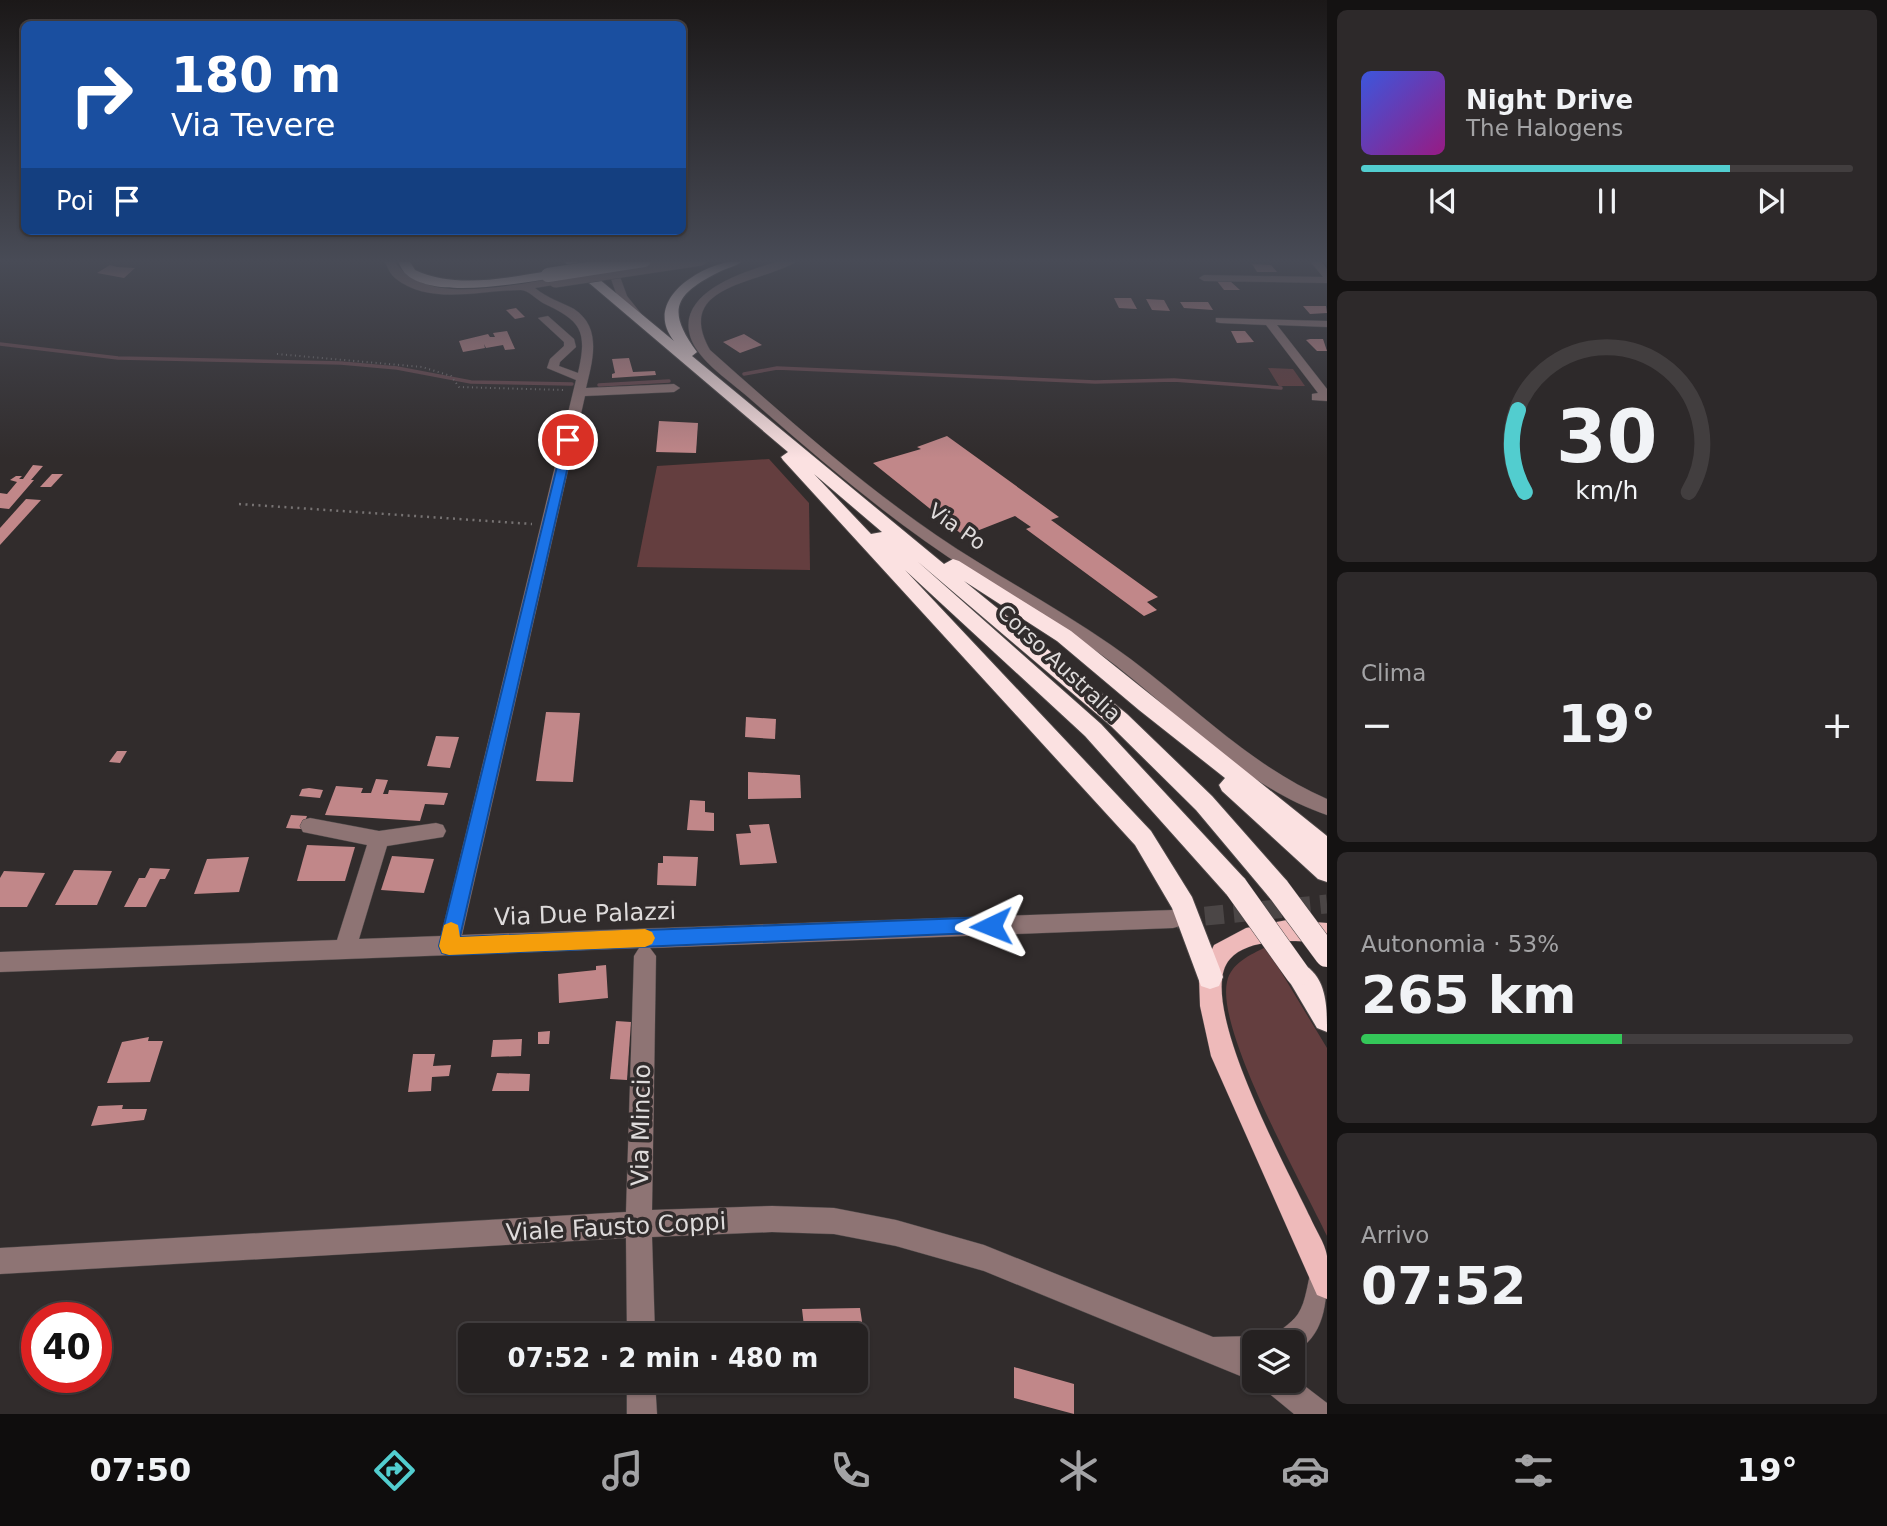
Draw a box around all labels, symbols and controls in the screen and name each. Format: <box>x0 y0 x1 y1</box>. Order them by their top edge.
text: 180 m <box>171 47 341 104</box>
icon: right <box>56 49 147 140</box>
text: Night Drive <box>1466 85 1633 115</box>
text: Via Tevere <box>171 106 335 144</box>
text: The Halogens <box>1466 115 1623 141</box>
icon: arrive <box>108 182 146 220</box>
icon: previous <box>1424 182 1462 220</box>
icon: pause <box>1588 182 1626 220</box>
icon: next <box>1752 182 1790 220</box>
text: Poi <box>56 186 94 216</box>
text: 30 <box>1556 395 1658 480</box>
pin <box>538 410 598 470</box>
icon: arrive <box>549 421 587 459</box>
text: km/h <box>1575 476 1639 505</box>
street label: Via Po <box>924 499 990 555</box>
street label: Corso Australia <box>992 600 1126 726</box>
text: Clima <box>1361 660 1426 686</box>
text: 19° <box>1558 694 1656 754</box>
text: − <box>1361 703 1393 747</box>
text: + <box>1821 703 1853 747</box>
position arrow <box>954 889 1028 963</box>
street label: Via Due Palazzi <box>493 897 677 931</box>
text: Autonomia · 53% <box>1361 931 1559 957</box>
text: 265 km <box>1361 965 1576 1025</box>
street label: Via Mincio <box>626 1064 656 1186</box>
street label: Viale Fausto Coppi <box>505 1207 727 1247</box>
text: Arrivo <box>1361 1222 1429 1248</box>
text: 07:52 <box>1361 1256 1527 1316</box>
speed limit sign: 40 <box>21 1302 112 1393</box>
map controls <box>1242 1330 1305 1393</box>
button: layers <box>1242 1330 1305 1393</box>
text: 07:52 · 2 min · 480 m <box>508 1343 818 1373</box>
icon: directions <box>370 1446 419 1495</box>
icon: music <box>598 1446 647 1495</box>
icon: phone <box>826 1446 875 1495</box>
icon: climate <box>1054 1446 1103 1495</box>
icon: car <box>1281 1446 1330 1495</box>
icon: filters <box>1509 1446 1558 1495</box>
text: 07:50 <box>89 1451 191 1489</box>
text: 19° <box>1737 1451 1797 1489</box>

